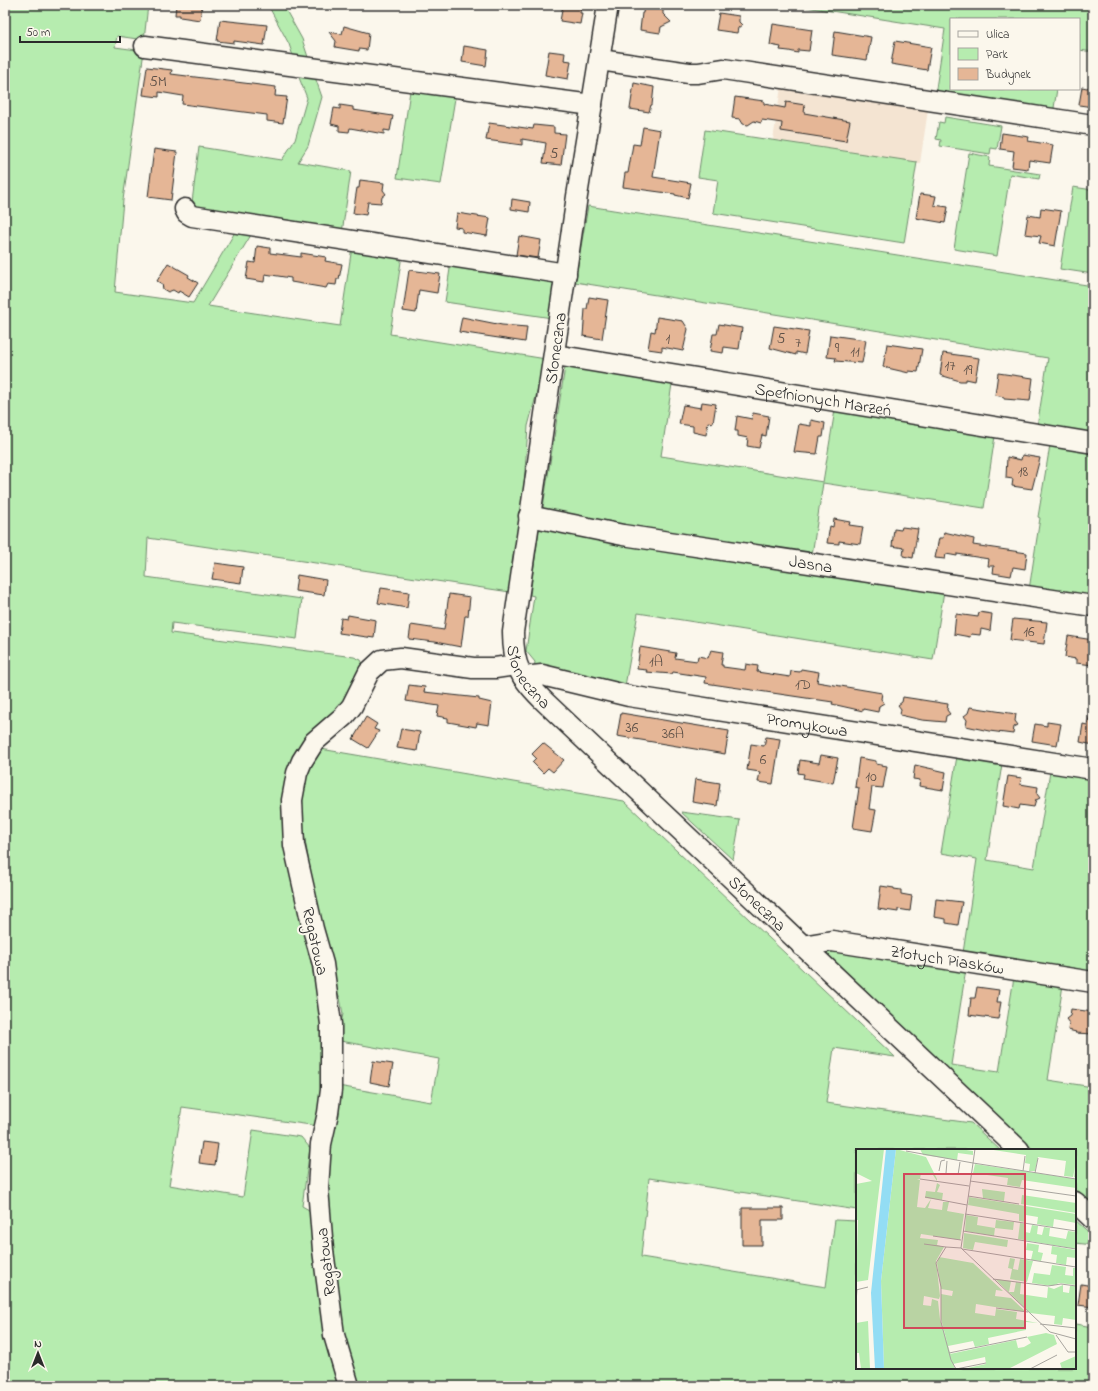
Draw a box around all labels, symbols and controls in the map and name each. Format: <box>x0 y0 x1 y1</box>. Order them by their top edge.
scale bar <box>20 18 120 44</box>
legend <box>950 18 1080 90</box>
text: 50 m <box>26 24 50 42</box>
text: Ulica <box>986 26 1010 44</box>
text: Park <box>986 46 1008 64</box>
text: Budynek <box>985 66 1032 85</box>
house number: 5M <box>149 71 167 93</box>
house number: 5 <box>550 143 559 165</box>
street label: Słoneczna <box>539 311 574 386</box>
house number: 1 <box>666 328 671 350</box>
house number: 5 <box>777 328 786 350</box>
house number: 7 <box>795 332 801 354</box>
house number: 9 <box>835 337 840 359</box>
house number: 11 <box>850 341 860 363</box>
house number: 17 <box>945 355 955 377</box>
house number: 19 <box>963 359 973 381</box>
street label: Spełnionych Marzeń <box>753 377 893 424</box>
house number: 18 <box>1018 461 1029 483</box>
street label: Jasna <box>787 549 834 581</box>
house number: 16 <box>1023 621 1035 643</box>
street label: Słoneczna <box>499 644 556 715</box>
house number: 1A <box>649 651 663 673</box>
house number: 1D <box>795 674 811 696</box>
street label: Promykowa <box>764 707 850 744</box>
house number: 36 <box>626 717 639 739</box>
house number: 36A <box>662 723 684 745</box>
house number: 6 <box>760 749 767 771</box>
house number: 10 <box>865 766 877 788</box>
street label: Słoneczna <box>722 870 791 938</box>
street label: Regatowa <box>293 905 334 978</box>
street label: Złotych Piasków <box>888 939 1006 982</box>
inset map <box>856 1149 1076 1369</box>
street label: Regatowa <box>310 1226 345 1297</box>
north arrow <box>18 1333 58 1373</box>
text: N <box>34 1336 42 1352</box>

